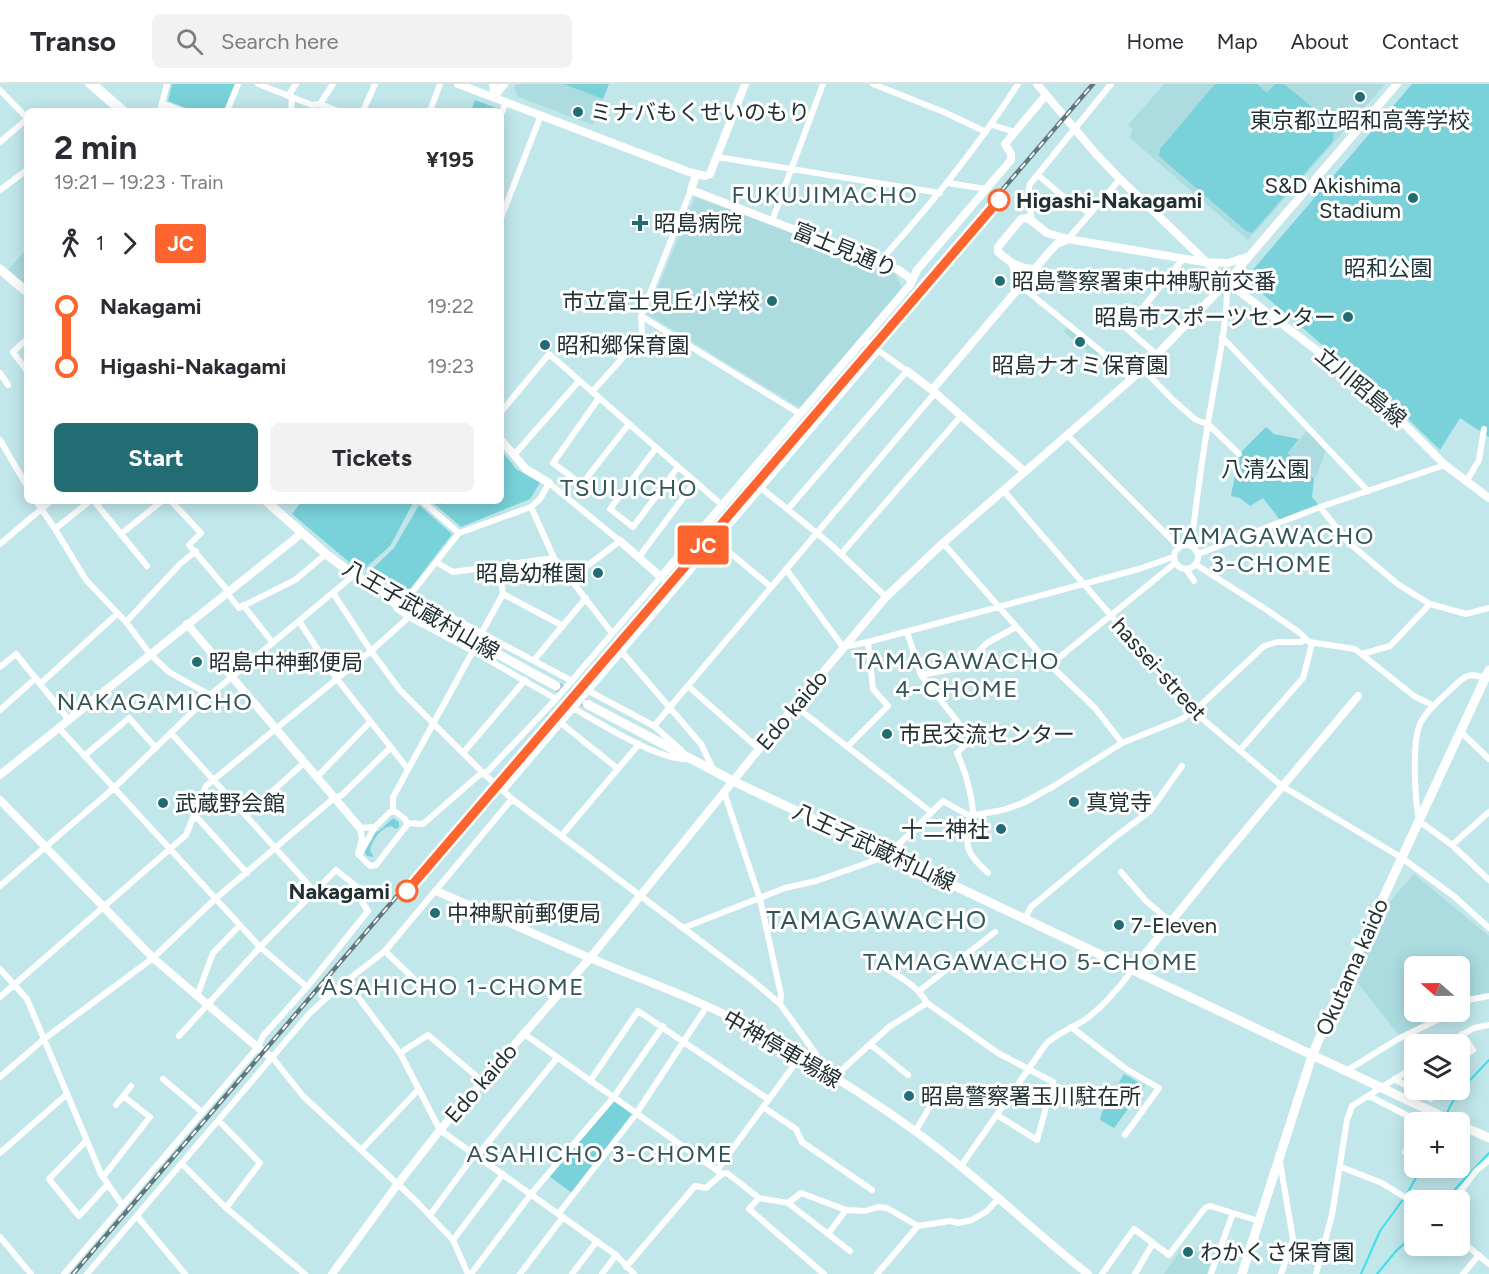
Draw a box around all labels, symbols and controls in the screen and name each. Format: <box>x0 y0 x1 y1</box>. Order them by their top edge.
search box <box>152 14 572 68</box>
text: Transo <box>30 24 116 58</box>
icon: search <box>173 25 206 58</box>
text: Search here <box>221 28 339 55</box>
text: Home <box>1127 29 1184 54</box>
text: Map <box>1217 29 1258 54</box>
text: About <box>1291 29 1349 54</box>
text: Contact <box>1382 29 1459 54</box>
marker: 東京都立昭和高等学校 <box>1353 90 1367 104</box>
place label: ミナバもくせいのもり <box>590 99 810 126</box>
marker: ミナバもくせいのもり <box>571 105 585 119</box>
place label: 東京都立昭和高等学校 <box>1250 107 1470 134</box>
text: 2 min <box>54 128 137 167</box>
text: ¥195 <box>426 146 474 173</box>
text: 19:21 – 19:23 · Train <box>54 170 224 194</box>
place label: S&D Akishima Stadium <box>1265 172 1401 224</box>
district label: FUKUJIMACHO <box>732 180 918 209</box>
place label: Higashi-Nakagami <box>1016 187 1202 214</box>
marker: Higashi-Nakagami <box>988 189 1010 211</box>
marker: S&D Akishima Stadium <box>1406 191 1420 205</box>
place label: 昭島病院 <box>654 210 742 237</box>
marker: 昭島病院 <box>631 214 649 232</box>
street label: 富士見通り <box>789 217 901 283</box>
icon: walk <box>54 227 87 260</box>
icon: forward <box>113 227 146 260</box>
text: 1 <box>96 231 104 255</box>
text: JC <box>167 231 194 256</box>
park label: 昭和公園 <box>1344 255 1432 282</box>
place label: 昭島警察署東中神駅前交番 <box>1012 268 1276 295</box>
marker: 昭島警察署東中神駅前交番 <box>993 274 1007 288</box>
place label: 市立富士見丘小学校 <box>562 288 760 315</box>
text: Nakagami <box>100 293 202 320</box>
text: 19:22 <box>427 294 474 318</box>
marker: 市立富士見丘小学校 <box>765 294 779 308</box>
place label: 昭島市スポーツセンター <box>1094 304 1336 331</box>
marker: 昭島市スポーツセンター <box>1341 310 1355 324</box>
place label: 昭和郷保育園 <box>557 332 689 359</box>
marker: 昭島ナオミ保育園 <box>1073 335 1087 349</box>
marker: 昭和郷保育園 <box>538 338 552 352</box>
street label: 立川昭島線 <box>1310 341 1412 433</box>
place label: 昭島ナオミ保育園 <box>992 352 1168 379</box>
text: Higashi-Nakagami <box>100 353 286 380</box>
text: 19:23 <box>427 354 474 378</box>
button: Start <box>54 423 258 492</box>
button: Tickets <box>270 423 474 492</box>
park label: 八清公園 <box>1221 456 1309 483</box>
district label: TSUIJICHO <box>560 473 698 502</box>
district label: TAMAGAWACHO 3-CHOME <box>1169 521 1375 578</box>
line badge: JC <box>676 526 730 564</box>
text: JC <box>690 533 716 558</box>
street label: 八王子武蔵村山線 <box>338 554 504 666</box>
place label: 昭島幼稚園 <box>476 560 586 587</box>
marker: 昭島幼稚園 <box>591 566 605 580</box>
street label: hassei-street <box>1106 612 1212 726</box>
district label: TAMAGAWACHO 4-CHOME <box>854 646 1060 703</box>
place label: 昭島中神郵便局 <box>209 649 363 676</box>
marker: 昭島中神郵便局 <box>190 655 204 669</box>
street label: Edo kaido <box>751 664 833 756</box>
district label: NAKAGAMICHO <box>57 687 253 716</box>
place label: 市民交流センター <box>899 721 1075 748</box>
marker: 市民交流センター <box>880 727 894 741</box>
place label: 真覚寺 <box>1086 789 1152 816</box>
place label: 武蔵野会館 <box>175 790 285 817</box>
marker: 真覚寺 <box>1067 795 1081 809</box>
marker: 武蔵野会館 <box>156 796 170 810</box>
street label: 八王子武蔵村山線 <box>789 798 959 896</box>
place label: 十二神社 <box>901 816 989 843</box>
marker: 十二神社 <box>994 822 1008 836</box>
place label: Nakagami <box>288 878 390 905</box>
marker: Nakagami <box>396 880 418 902</box>
street label: Okutama kaido <box>1310 894 1394 1040</box>
place label: 中神駅前郵便局 <box>447 900 601 927</box>
district label: TAMAGAWACHO <box>766 904 988 936</box>
marker: 中神駅前郵便局 <box>428 906 442 920</box>
place label: 7-Eleven <box>1131 912 1217 939</box>
marker: 7-Eleven <box>1112 918 1126 932</box>
district label: TAMAGAWACHO 5-CHOME <box>863 947 1199 976</box>
north arrow <box>1404 956 1470 1022</box>
map controls <box>1404 956 1470 1256</box>
district label: ASAHICHO 1-CHOME <box>321 972 585 1001</box>
street label: 中神停車場線 <box>718 1004 846 1094</box>
button: layers <box>1404 1034 1470 1100</box>
street label: Edo kaido <box>439 1038 523 1128</box>
place label: 昭島警察署玉川駐在所 <box>921 1083 1141 1110</box>
marker: 昭島警察署玉川駐在所 <box>902 1089 916 1103</box>
button: + <box>1404 1112 1470 1178</box>
district label: ASAHICHO 3-CHOME <box>466 1139 734 1168</box>
button: − <box>1404 1190 1470 1256</box>
place label: わかくさ保育園 <box>1200 1239 1354 1266</box>
marker: わかくさ保育園 <box>1181 1245 1195 1259</box>

